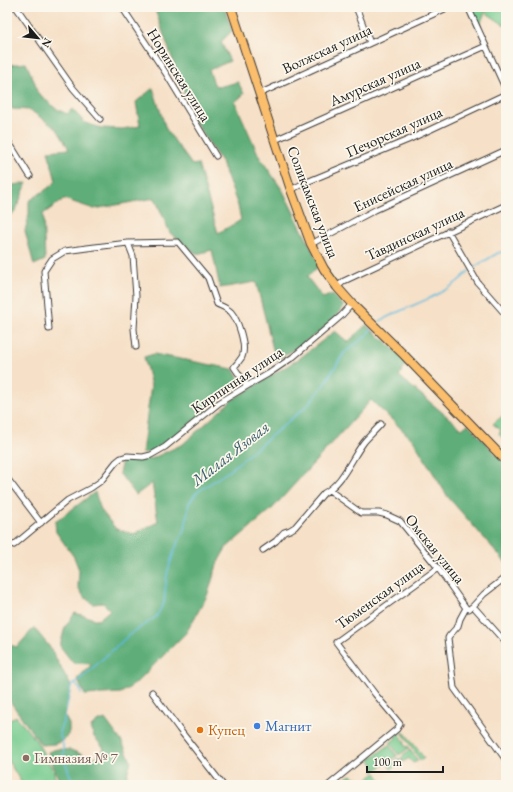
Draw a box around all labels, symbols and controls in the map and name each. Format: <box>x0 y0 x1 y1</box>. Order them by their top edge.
north arrow <box>18 18 58 58</box>
street label: Волжская улица <box>279 19 375 78</box>
street label: Норинская улица <box>143 24 216 125</box>
text: N <box>39 35 55 50</box>
street label: Амурская улица <box>325 53 423 110</box>
street label: Печорская улица <box>343 102 445 161</box>
street label: Соликамская улица <box>283 143 344 261</box>
street label: Енисейская улица <box>350 153 455 216</box>
street label: Тавдинская улица <box>362 202 467 265</box>
street label: Кирпичная улица <box>187 342 286 417</box>
water label: Малая Язовая <box>186 416 274 491</box>
street label: Омская улица <box>401 510 469 587</box>
street label: Тюменская улица <box>332 556 428 633</box>
place label: Магнит <box>265 716 311 735</box>
place label: Купец <box>208 720 245 739</box>
marker: Магнит <box>252 721 262 731</box>
marker: Купец <box>195 725 205 735</box>
place label: Гимназия № 7 <box>34 748 119 767</box>
scale bar <box>367 748 443 774</box>
marker: Гимназия № 7 <box>21 753 31 763</box>
text: 100 m <box>373 754 403 770</box>

